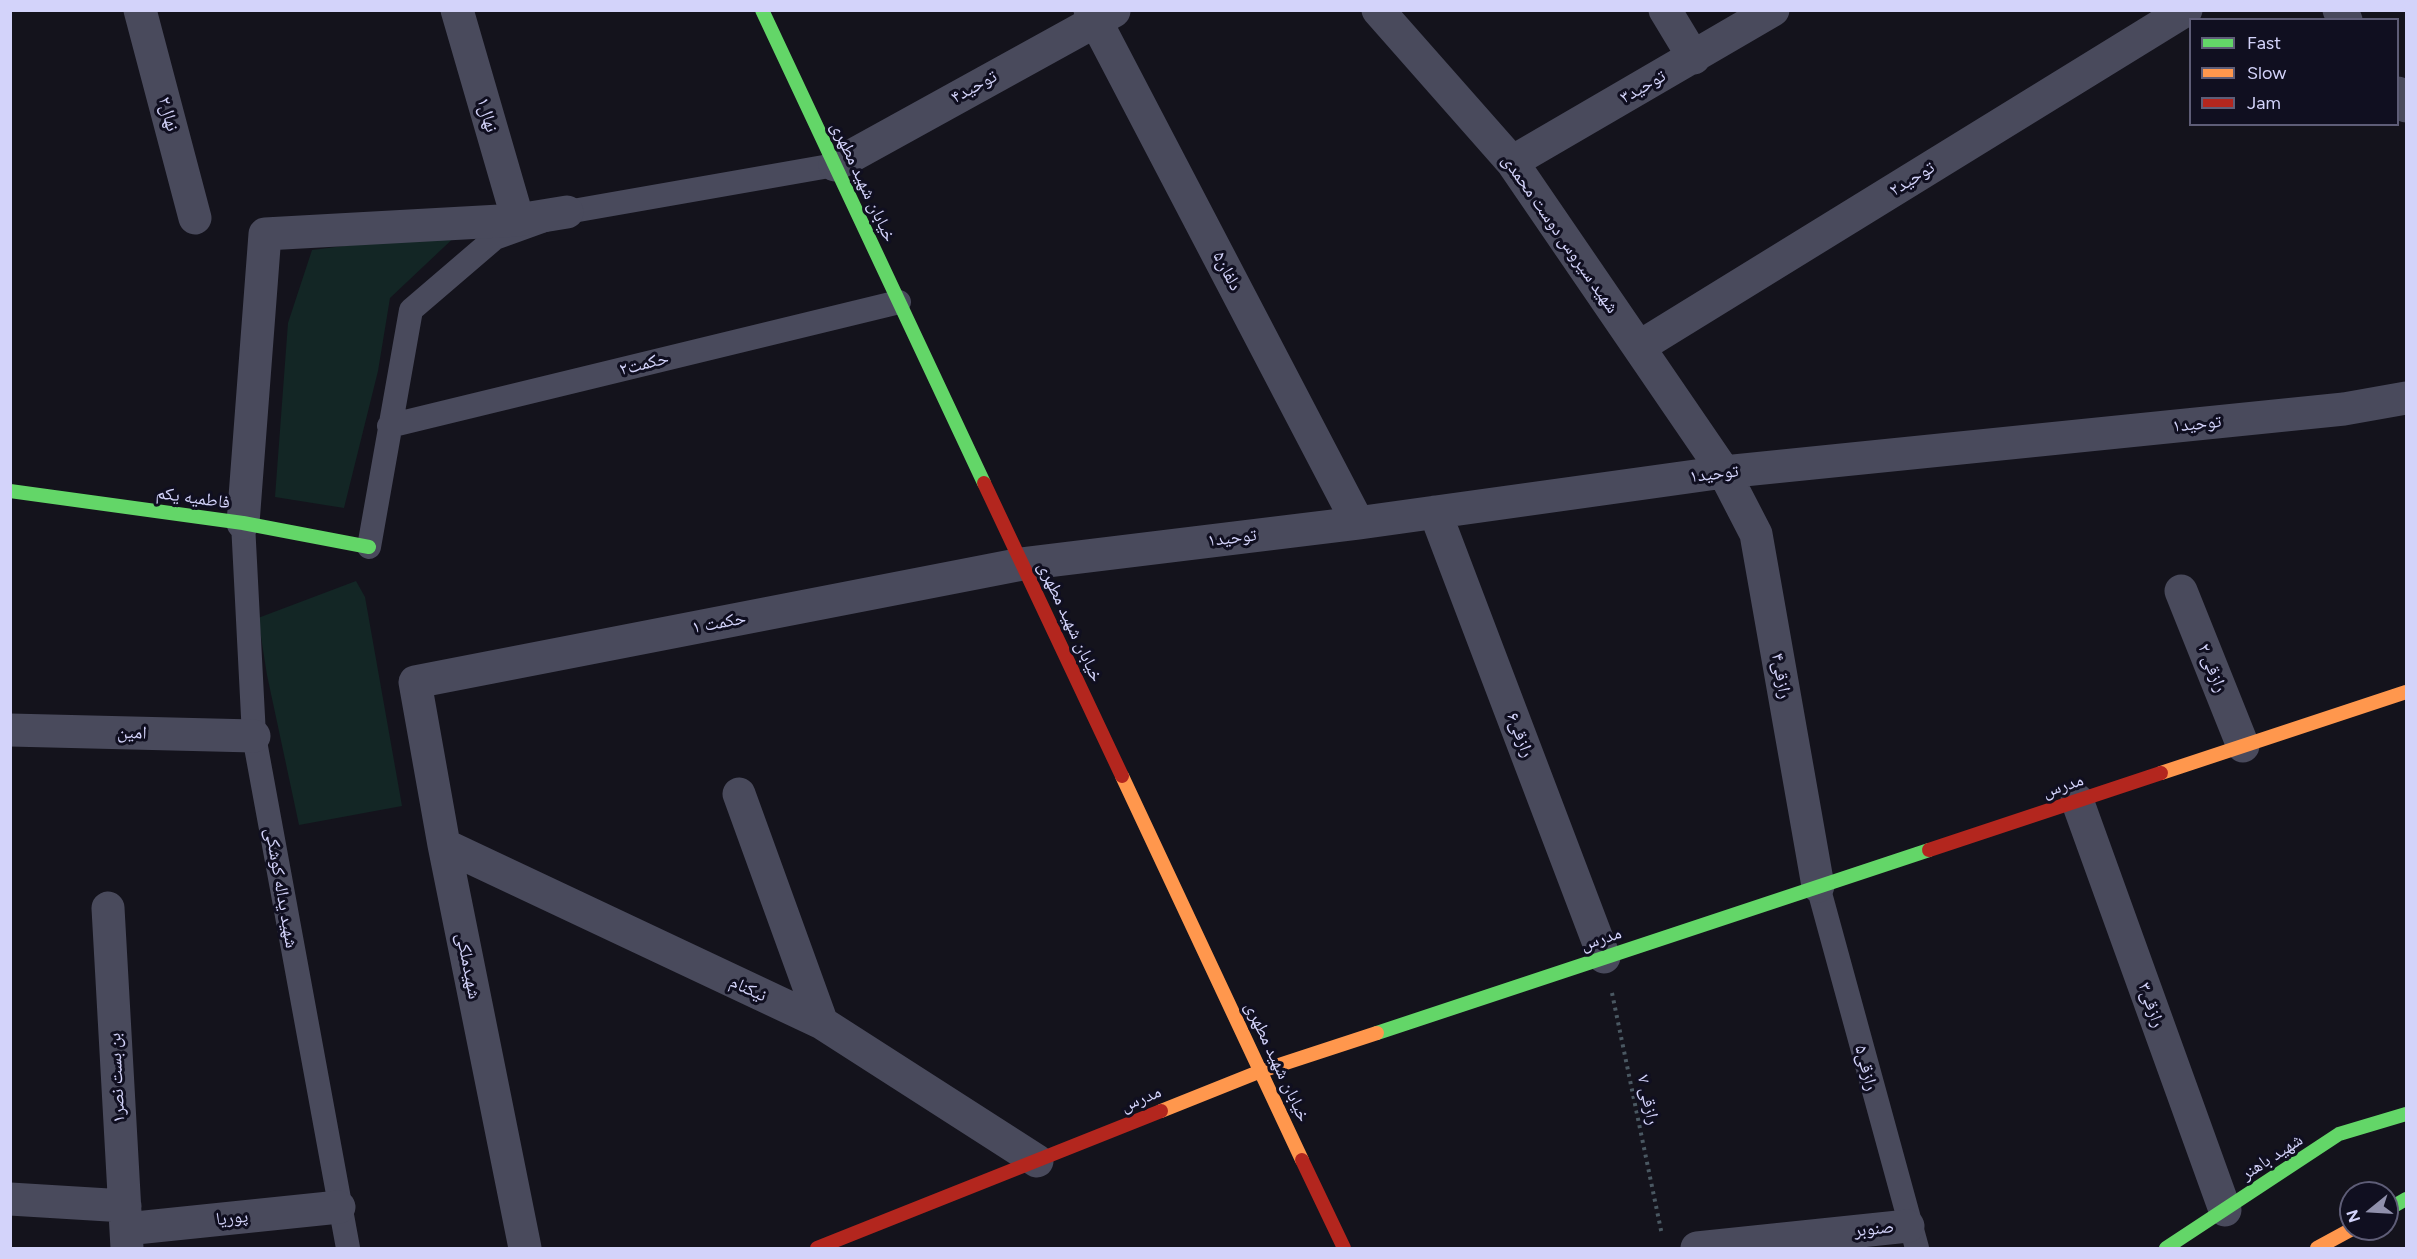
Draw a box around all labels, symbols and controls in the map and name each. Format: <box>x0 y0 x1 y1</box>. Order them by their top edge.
legend <box>2189 18 2399 126</box>
text: Fast <box>2247 32 2281 54</box>
text: Slow <box>2247 62 2286 84</box>
street label: توحید۳ <box>1616 65 1670 109</box>
street label: توحید۴ <box>947 66 1001 108</box>
text: Jam <box>2247 92 2281 114</box>
street label: نهال۲ <box>153 94 183 134</box>
street label: نهال۱ <box>472 95 502 135</box>
street label: خیابان شهید مطهری <box>826 119 900 245</box>
street label: شهید سیروس دوست محمدی <box>1497 150 1623 318</box>
street label: توحید۲ <box>1885 157 1939 201</box>
street label: دلفان۵ <box>1208 248 1246 294</box>
street label: حکمت۲ <box>617 347 671 381</box>
street label: توحید۱ <box>2171 411 2223 437</box>
street label: توحید۱ <box>1688 460 1740 488</box>
street label: فاطمیه یکم <box>155 482 231 514</box>
street label: توحید۱ <box>1206 524 1258 552</box>
street label: خیابان شهید مطهری <box>1033 559 1107 685</box>
street label: حکمت ۱ <box>690 607 748 639</box>
street label: رازقی ۲ <box>2193 640 2231 696</box>
street label: رازقی۴ <box>1766 651 1796 701</box>
street label: رازقی۶ <box>1502 710 1538 760</box>
street label: امین <box>117 722 147 744</box>
street label: مدرس <box>2040 769 2086 803</box>
street label: شهید یداله کوشکی <box>260 826 302 950</box>
street label: مدرس <box>1578 922 1624 956</box>
street label: شهیدملکی <box>451 931 485 1001</box>
street label: نیکنام <box>726 971 770 1007</box>
street label: رازقی۳ <box>2133 980 2169 1030</box>
street label: خیابان شهید مطهری <box>1240 999 1314 1125</box>
street label: بن بست نصر۱ <box>104 1032 130 1124</box>
street label: رازقی۵ <box>1850 1043 1882 1093</box>
street label: رازقی ۷ <box>1632 1073 1664 1127</box>
street label: مدرس <box>1118 1081 1164 1117</box>
street label: شهید باهنر <box>2237 1129 2307 1185</box>
north arrow <box>2339 1181 2399 1241</box>
street label: پوریا <box>215 1206 249 1230</box>
text: N <box>2342 1207 2364 1225</box>
street label: صنوبر <box>1853 1216 1895 1242</box>

